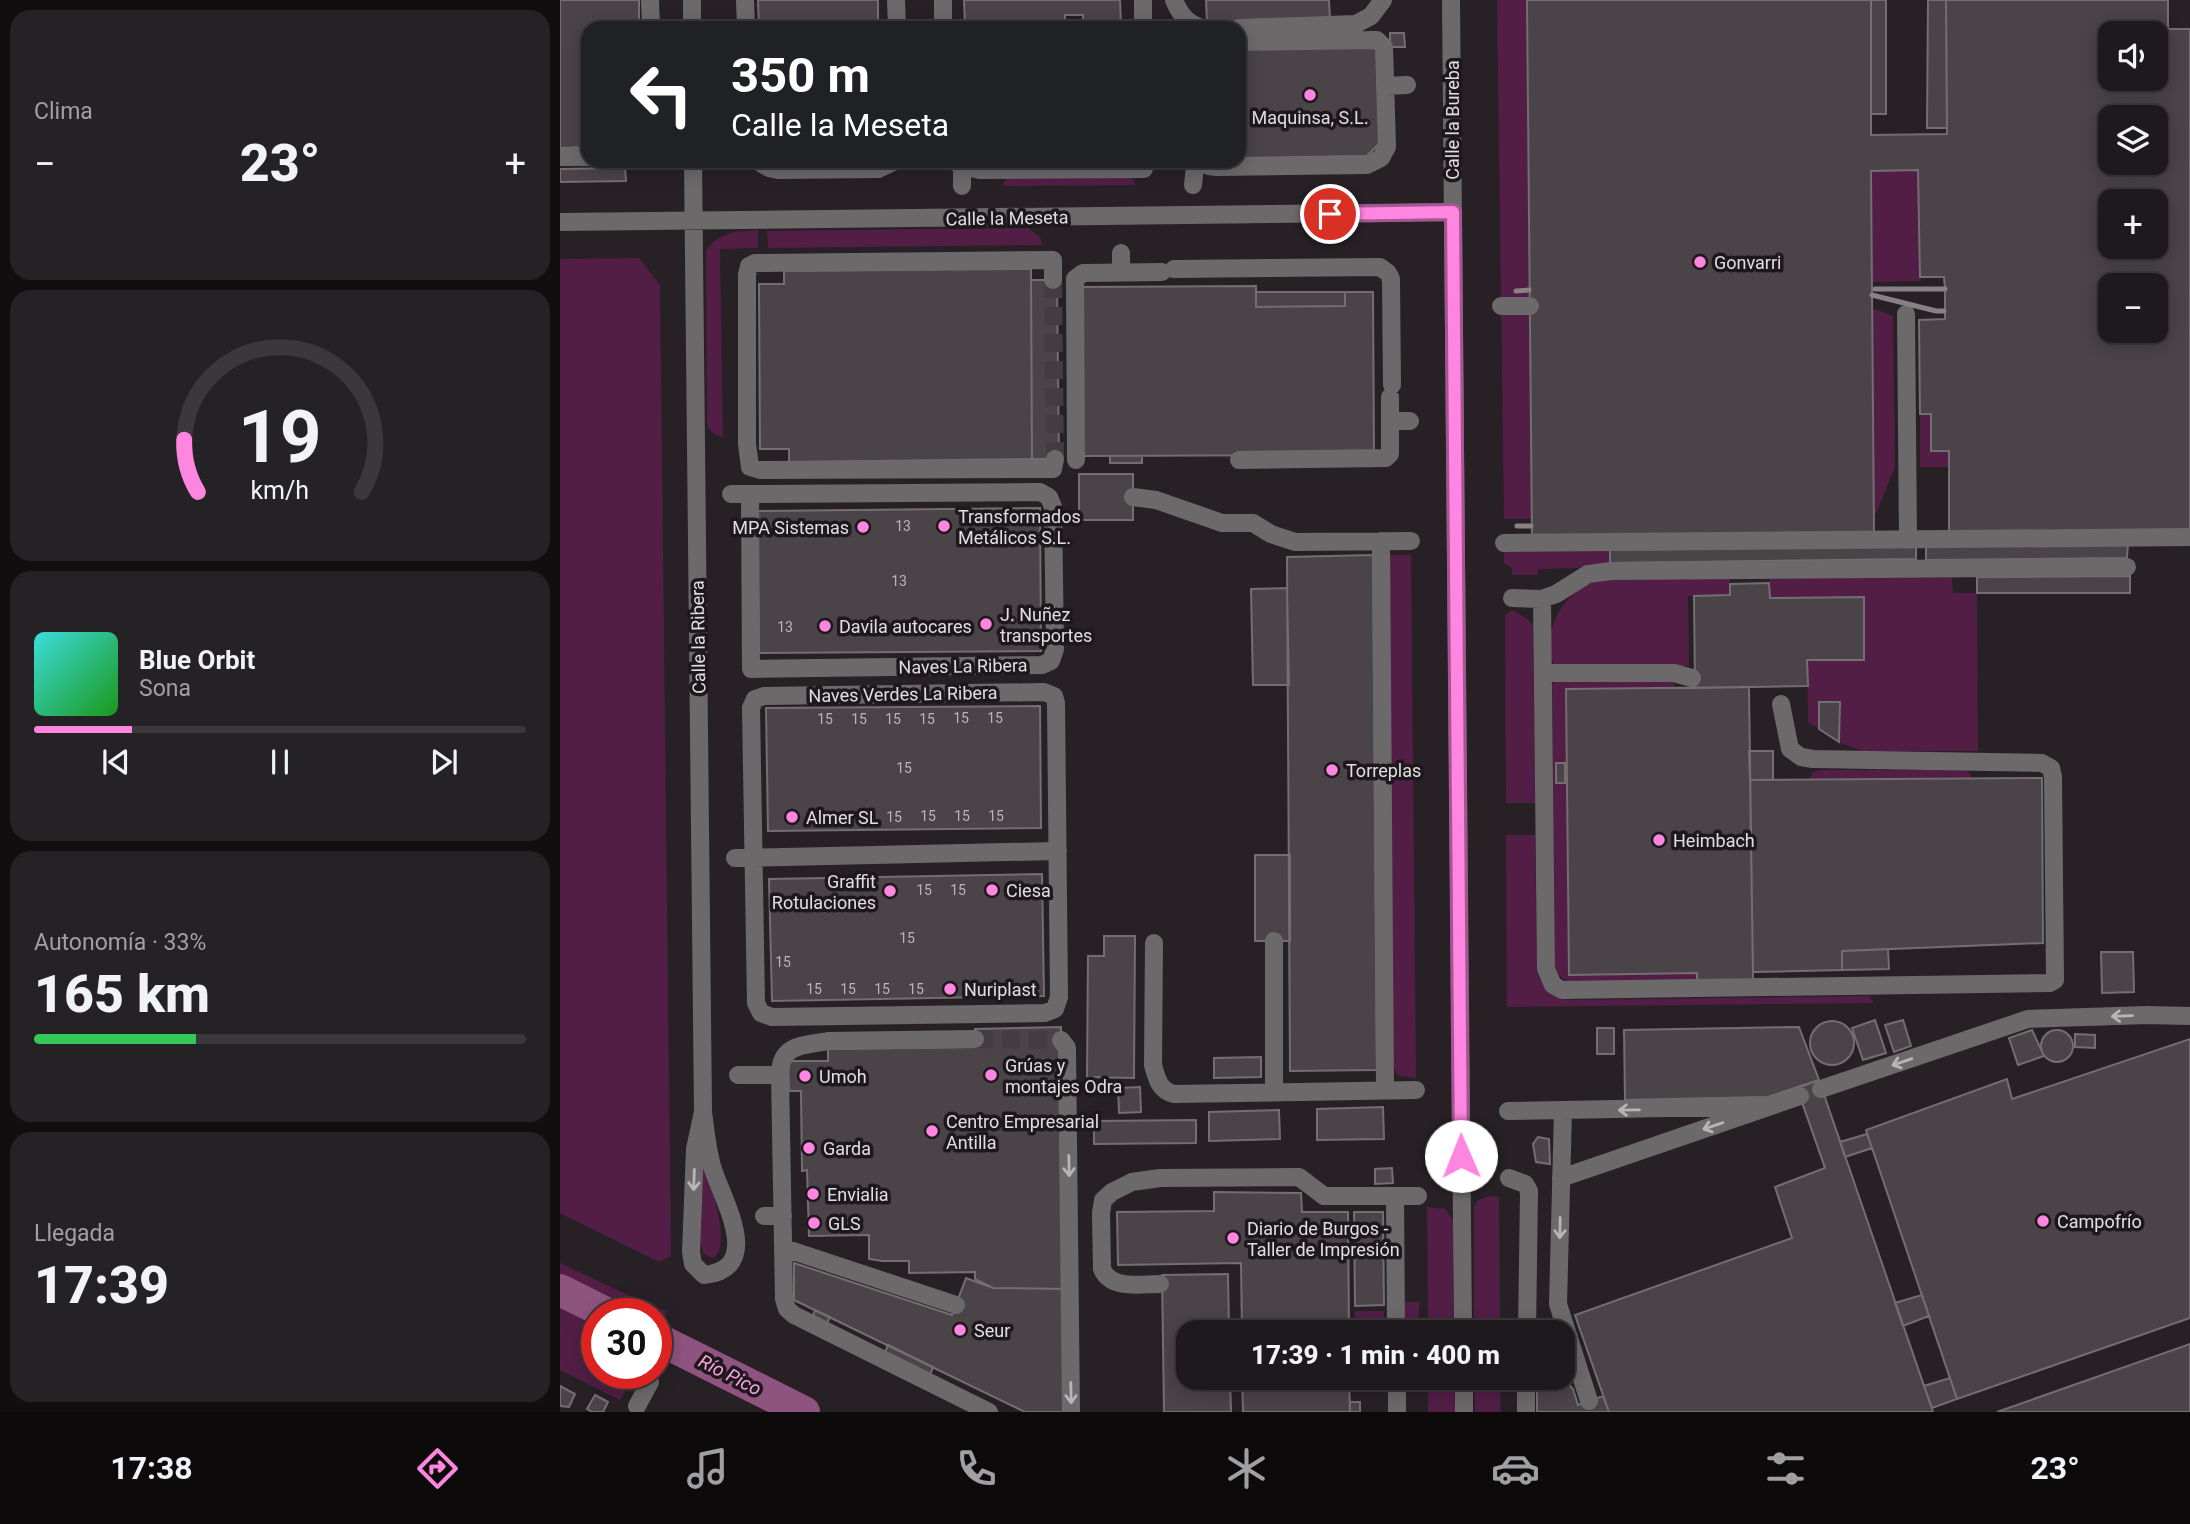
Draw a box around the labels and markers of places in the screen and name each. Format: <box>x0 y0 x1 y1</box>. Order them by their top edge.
marker: Maquinsa, S.L. <box>1302 87 1318 103</box>
place label: Maquinsa, S.L. <box>1252 107 1368 128</box>
pin <box>1300 184 1360 244</box>
place label: Gonvarri <box>1714 252 1781 273</box>
marker: Gonvarri <box>1692 254 1708 270</box>
place label: Transformados Metálicos S.L. <box>958 506 1081 548</box>
place label: MPA Sistemas <box>732 517 849 538</box>
marker: Transformados Metálicos S.L. <box>936 518 952 534</box>
marker: MPA Sistemas <box>855 519 871 535</box>
place label: J. Nuñez transportes <box>1000 604 1092 646</box>
place label: Davila autocares <box>839 616 972 637</box>
marker: J. Nuñez transportes <box>978 616 994 632</box>
marker: Davila autocares <box>817 618 833 634</box>
place label: Torreplas <box>1346 760 1421 781</box>
marker: Torreplas <box>1324 762 1340 778</box>
place label: Almer SL <box>806 807 879 828</box>
marker: Almer SL <box>784 809 800 825</box>
place label: Heimbach <box>1673 830 1755 851</box>
marker: Heimbach <box>1651 832 1667 848</box>
place label: Graffit Rotulaciones <box>772 871 876 913</box>
place label: Ciesa <box>1006 880 1051 901</box>
marker: Ciesa <box>984 882 1000 898</box>
marker: Graffit Rotulaciones <box>882 883 898 899</box>
place label: Nuriplast <box>964 979 1037 1000</box>
marker: Nuriplast <box>942 981 958 997</box>
place label: Grúas y montajes Odra <box>1005 1055 1122 1097</box>
place label: Umoh <box>819 1066 867 1087</box>
marker: Grúas y montajes Odra <box>983 1067 999 1083</box>
marker: Umoh <box>797 1068 813 1084</box>
place label: Centro Empresarial Antilla <box>946 1111 1099 1153</box>
marker: Centro Empresarial Antilla <box>924 1123 940 1139</box>
place label: Garda <box>823 1138 871 1159</box>
marker: Garda <box>801 1140 817 1156</box>
place label: Envialia <box>827 1184 889 1205</box>
marker: Envialia <box>805 1186 821 1202</box>
place label: Campofrío <box>2057 1211 2142 1232</box>
place label: GLS <box>828 1213 861 1234</box>
marker: Campofrío <box>2035 1213 2051 1229</box>
marker: GLS <box>806 1215 822 1231</box>
place label: Diario de Burgos - Taller de Impresión <box>1247 1218 1400 1260</box>
marker: Diario de Burgos - Taller de Impresión <box>1225 1230 1241 1246</box>
place label: Seur <box>974 1320 1010 1341</box>
marker: Seur <box>952 1322 968 1338</box>

